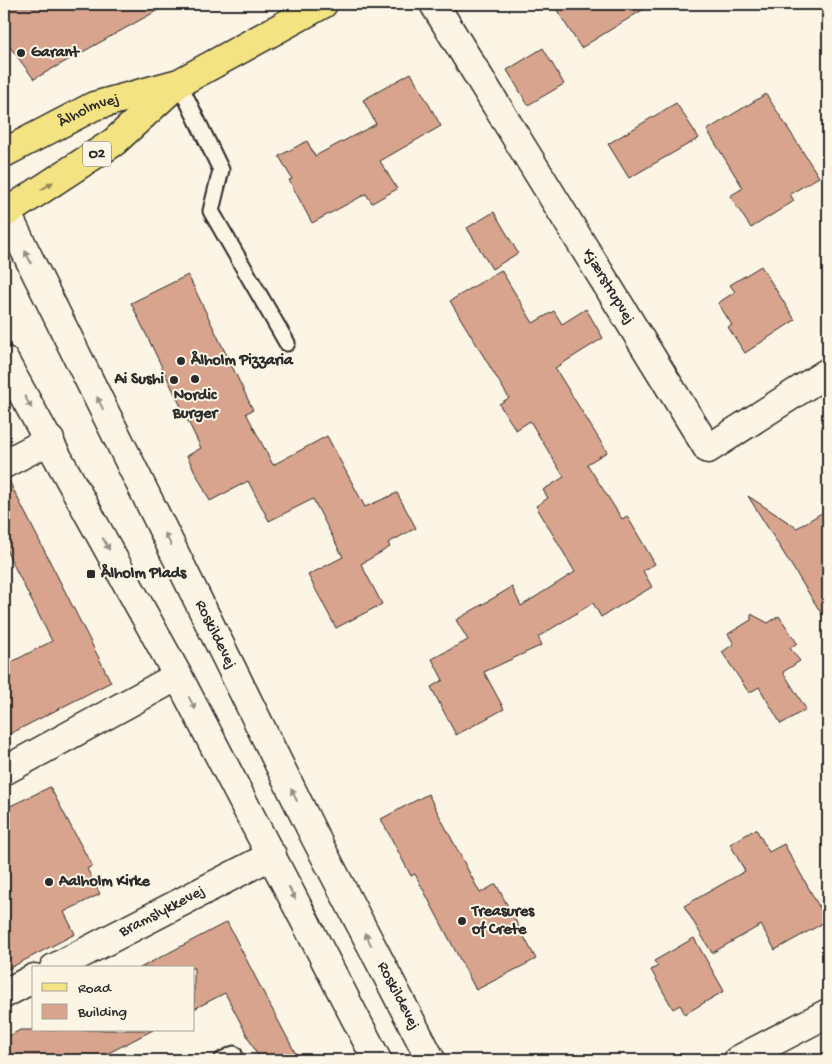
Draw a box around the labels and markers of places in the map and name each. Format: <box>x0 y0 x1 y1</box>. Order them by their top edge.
place label: Garant <box>31 44 80 63</box>
marker: Garant <box>15 47 27 59</box>
place label: Ålholm Pizzaria <box>190 350 294 371</box>
marker: Ålholm Pizzaria <box>175 355 187 367</box>
place label: Ai Sushi <box>113 371 165 390</box>
marker: Nordic Burger <box>189 373 201 385</box>
marker: Ai Sushi <box>168 374 180 386</box>
place label: Nordic Burger <box>172 387 220 424</box>
place label: Ålholm Plads <box>100 563 187 584</box>
marker: Ålholm Plads <box>85 568 97 580</box>
place label: Aalholm Kirke <box>58 873 150 892</box>
marker: Aalholm Kirke <box>43 876 55 888</box>
place label: Treasures of Crete <box>470 903 535 940</box>
marker: Treasures of Crete <box>456 915 468 927</box>

